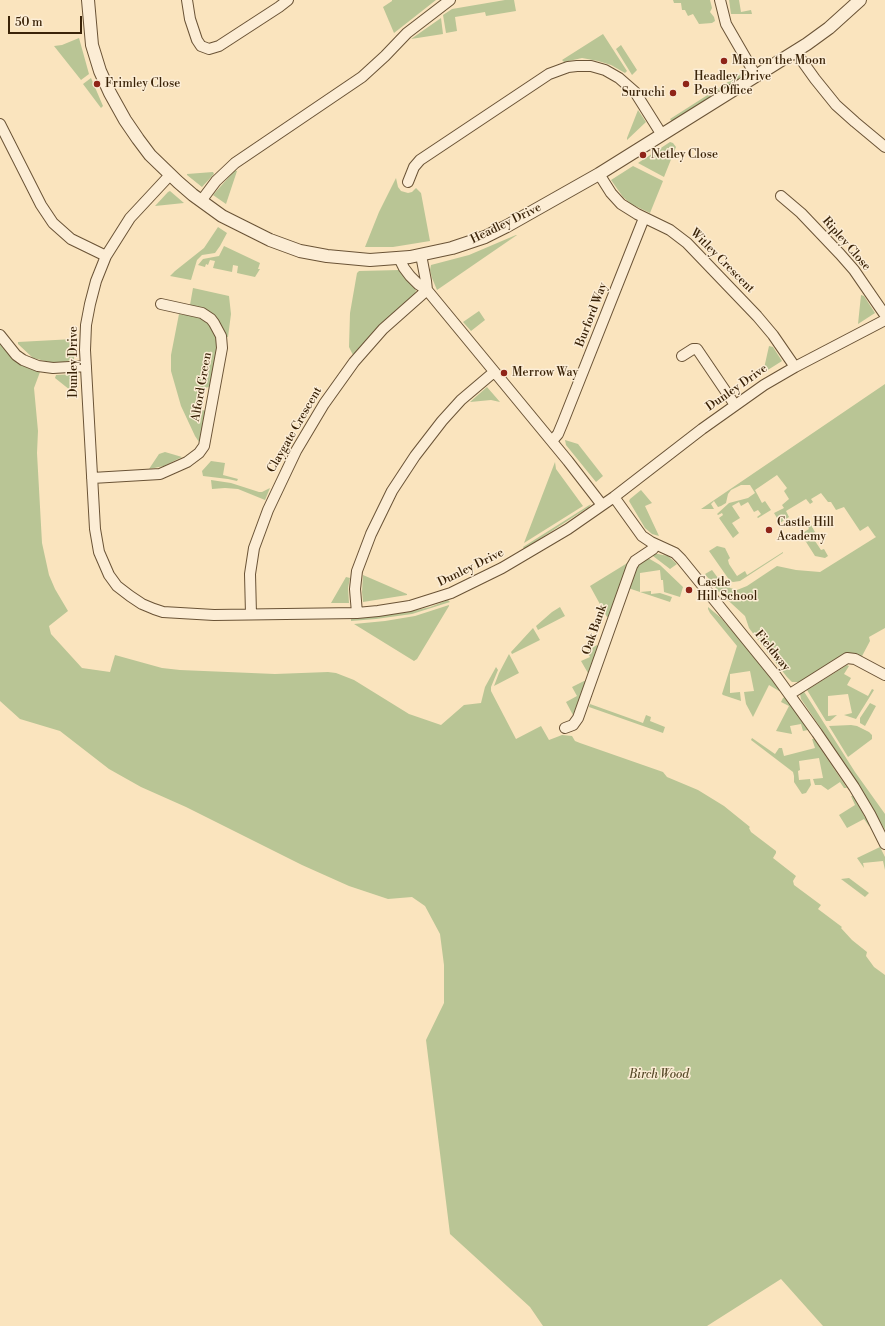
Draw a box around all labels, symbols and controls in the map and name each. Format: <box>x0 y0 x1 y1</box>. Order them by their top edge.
scale bar <box>10 8 84 34</box>
text: 50 m <box>15 15 43 30</box>
place label: Man on the Moon <box>732 54 826 68</box>
marker: Man on the Moon <box>719 56 729 66</box>
place label: Headley Drive Post Office <box>694 70 771 98</box>
place label: Frimley Close <box>105 77 180 91</box>
marker: Frimley Close <box>92 79 102 89</box>
marker: Headley Drive Post Office <box>681 79 691 89</box>
place label: Suruchi <box>622 86 665 100</box>
marker: Suruchi <box>668 88 678 98</box>
place label: Netley Close <box>651 148 718 162</box>
marker: Netley Close <box>638 150 648 160</box>
street label: Headley Drive <box>468 201 544 247</box>
street label: Ripley Close <box>819 214 873 274</box>
street label: Witley Crescent <box>687 226 757 296</box>
street label: Burford Way <box>573 281 611 349</box>
street label: Dunley Drive <box>67 326 81 398</box>
street label: Alford Green <box>189 351 215 423</box>
street label: Dunley Drive <box>703 362 771 414</box>
place label: Merrow Way <box>512 366 578 380</box>
marker: Merrow Way <box>499 368 509 378</box>
street label: Claygate Crescent <box>265 385 325 475</box>
place label: Castle Hill Academy <box>777 516 834 544</box>
marker: Castle Hill Academy <box>764 525 774 535</box>
street label: Dunley Drive <box>436 546 506 590</box>
place label: Castle Hill School <box>697 576 757 604</box>
marker: Castle Hill School <box>684 585 694 595</box>
street label: Oak Bank <box>580 603 610 657</box>
street label: Fieldway <box>751 628 793 674</box>
park label: Birch Wood <box>629 1068 689 1082</box>

